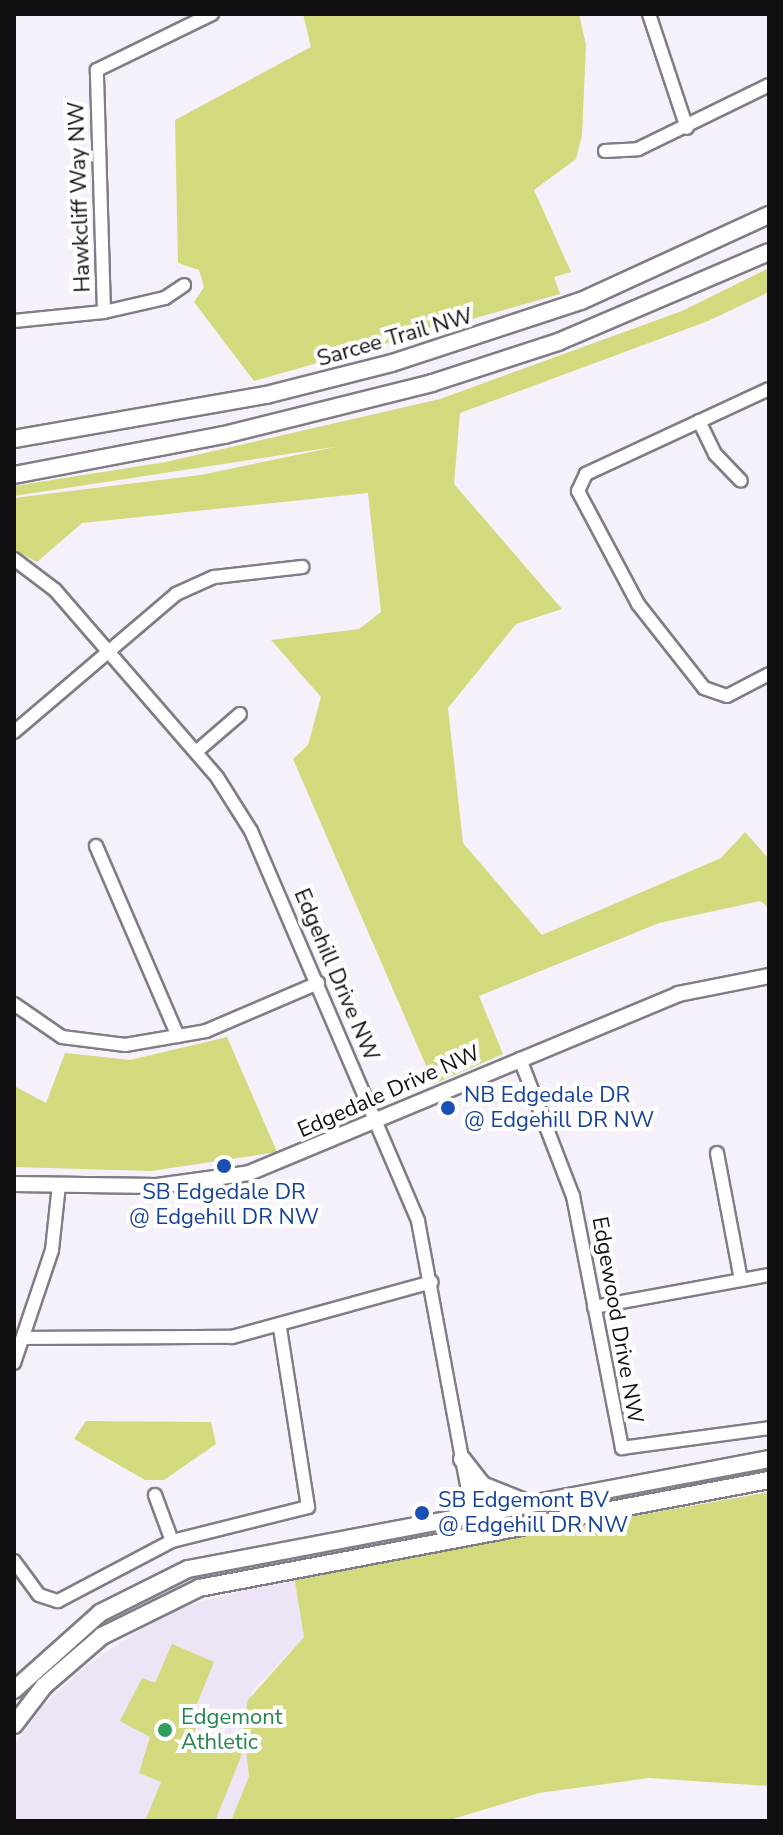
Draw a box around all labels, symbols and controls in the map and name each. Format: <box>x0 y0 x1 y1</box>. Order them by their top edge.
street label: Hawkcliff Way NW <box>63 101 97 293</box>
street label: Sarcee Trail NW <box>314 303 476 373</box>
street label: Edgehill Drive NW <box>288 885 384 1065</box>
street label: Edgedale Drive NW <box>294 1040 484 1144</box>
place label: NB Edgedale DR @ Edgehill DR NW <box>464 1082 654 1134</box>
marker: NB Edgedale DR @ Edgehill DR NW <box>439 1099 457 1117</box>
marker: SB Edgedale DR @ Edgehill DR NW <box>215 1157 233 1175</box>
place label: SB Edgedale DR @ Edgehill DR NW <box>129 1179 319 1230</box>
street label: Edgewood Drive NW <box>586 1214 648 1426</box>
place label: SB Edgemont BV @ Edgehill DR NW <box>438 1487 628 1538</box>
marker: SB Edgemont BV @ Edgehill DR NW <box>413 1504 431 1522</box>
place label: Edgemont Athletic <box>181 1704 282 1756</box>
marker: Edgemont Athletic <box>156 1721 174 1739</box>

